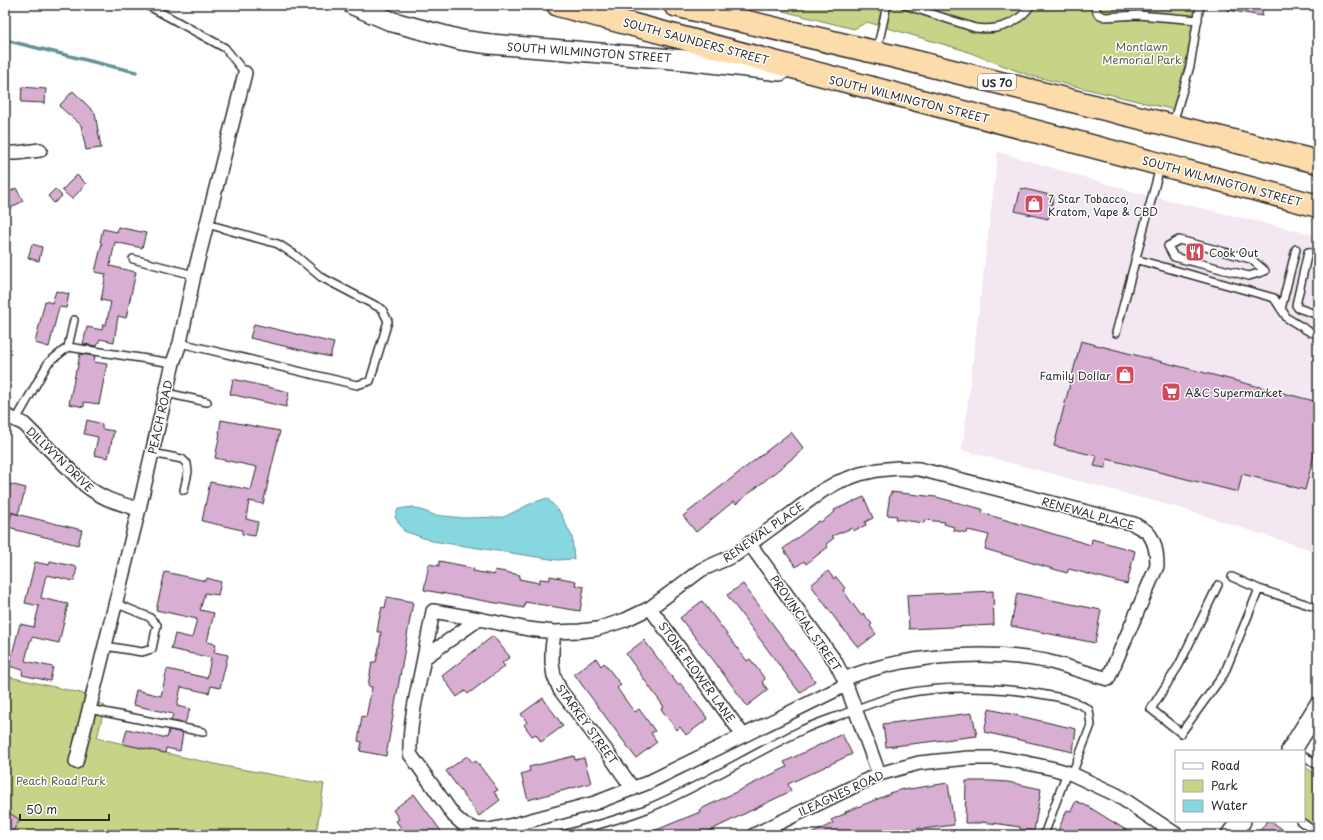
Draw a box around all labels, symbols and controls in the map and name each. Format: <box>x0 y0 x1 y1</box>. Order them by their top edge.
street label: SOUTH SAUNDERS STREET <box>621 13 771 69</box>
street label: SOUTH WILMINGTON STREET <box>506 38 672 66</box>
park label: Montlawn Memorial Park <box>1102 38 1182 68</box>
street label: SOUTH WILMINGTON STREET <box>827 71 991 127</box>
road number: US 70 <box>978 74 1016 90</box>
street label: SOUTH WILMINGTON STREET <box>1140 151 1304 211</box>
place label: 7 Star Tobacco, Kratom, Vape & CBD <box>1048 190 1158 220</box>
shop icon: 7 Star Tobacco, Kratom, Vape & CBD <box>1023 193 1045 215</box>
restaurant icon: Cook Out <box>1184 241 1206 263</box>
place label: Cook Out <box>1209 244 1259 261</box>
shop icon: Family Dollar <box>1114 364 1136 386</box>
place label: Family Dollar <box>1040 367 1111 384</box>
street label: PEACH ROAD <box>143 378 177 456</box>
supermarket icon: A&C Supermarket <box>1160 381 1182 403</box>
place label: A&C Supermarket <box>1185 384 1283 401</box>
street label: DILLWYN DRIVE <box>22 422 98 496</box>
street label: RENEWAL PLACE <box>1040 492 1136 534</box>
street label: RENEWAL PLACE <box>719 498 807 566</box>
street label: PROVINCIAL STREET <box>766 571 846 675</box>
street label: STONE FLOWER LANE <box>655 618 739 726</box>
street label: STARKEY STREET <box>552 680 622 768</box>
legend <box>1175 750 1305 822</box>
text: Road <box>1211 756 1240 774</box>
street label: ILEAGNES ROAD <box>796 766 886 820</box>
park label: Peach Road Park <box>16 772 106 789</box>
text: Park <box>1211 776 1238 794</box>
scale bar <box>20 796 109 822</box>
text: Water <box>1211 796 1248 814</box>
text: 50 m <box>26 800 57 818</box>

